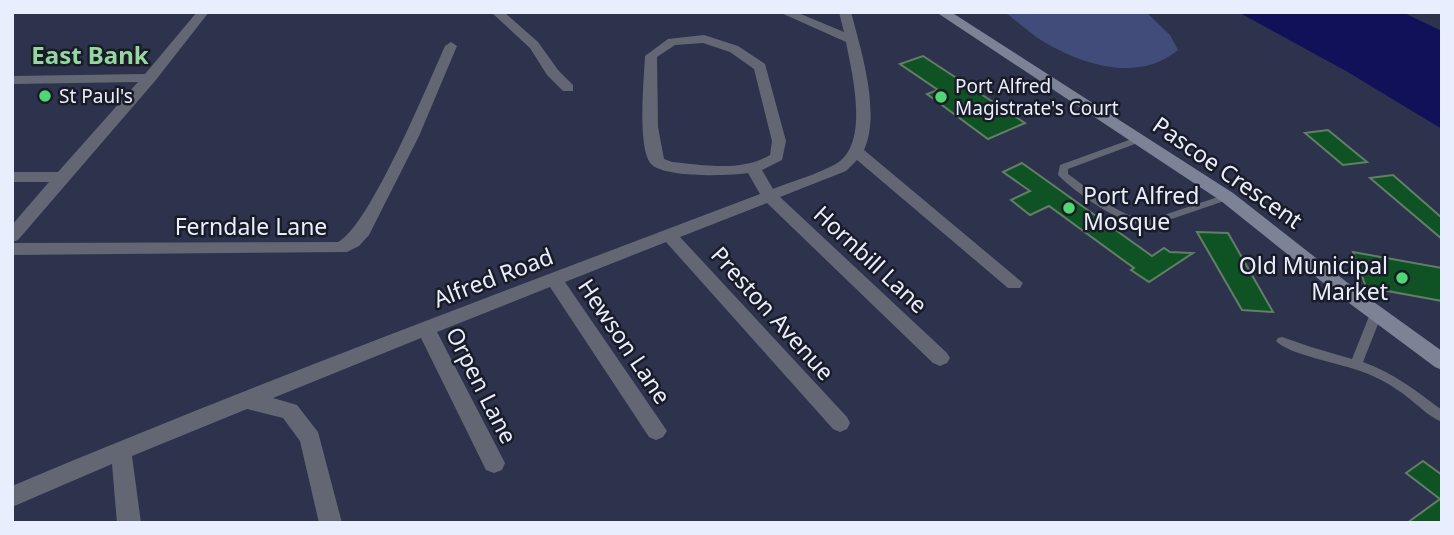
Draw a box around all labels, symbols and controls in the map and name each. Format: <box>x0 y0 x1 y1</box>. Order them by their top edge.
district label: East Bank <box>31 38 149 71</box>
place label: Port Alfred Magistrate's Court <box>955 73 1119 121</box>
place label: St Paul's <box>59 83 133 109</box>
marker: St Paul's <box>37 88 53 104</box>
marker: Port Alfred Magistrate's Court <box>933 89 949 105</box>
street label: Pascoe Crescent <box>1147 108 1309 236</box>
place label: Port Alfred Mosque <box>1083 179 1199 237</box>
street label: Hornbill Lane <box>807 198 935 320</box>
marker: Port Alfred Mosque <box>1061 200 1077 216</box>
street label: Ferndale Lane <box>175 210 327 242</box>
street label: Alfred Road <box>428 239 558 315</box>
street label: Preston Avenue <box>704 239 842 387</box>
place label: Old Municipal Market <box>1239 249 1388 307</box>
marker: Old Municipal Market <box>1394 270 1410 286</box>
street label: Hewson Lane <box>571 272 679 410</box>
street label: Orpen Lane <box>439 321 525 449</box>

